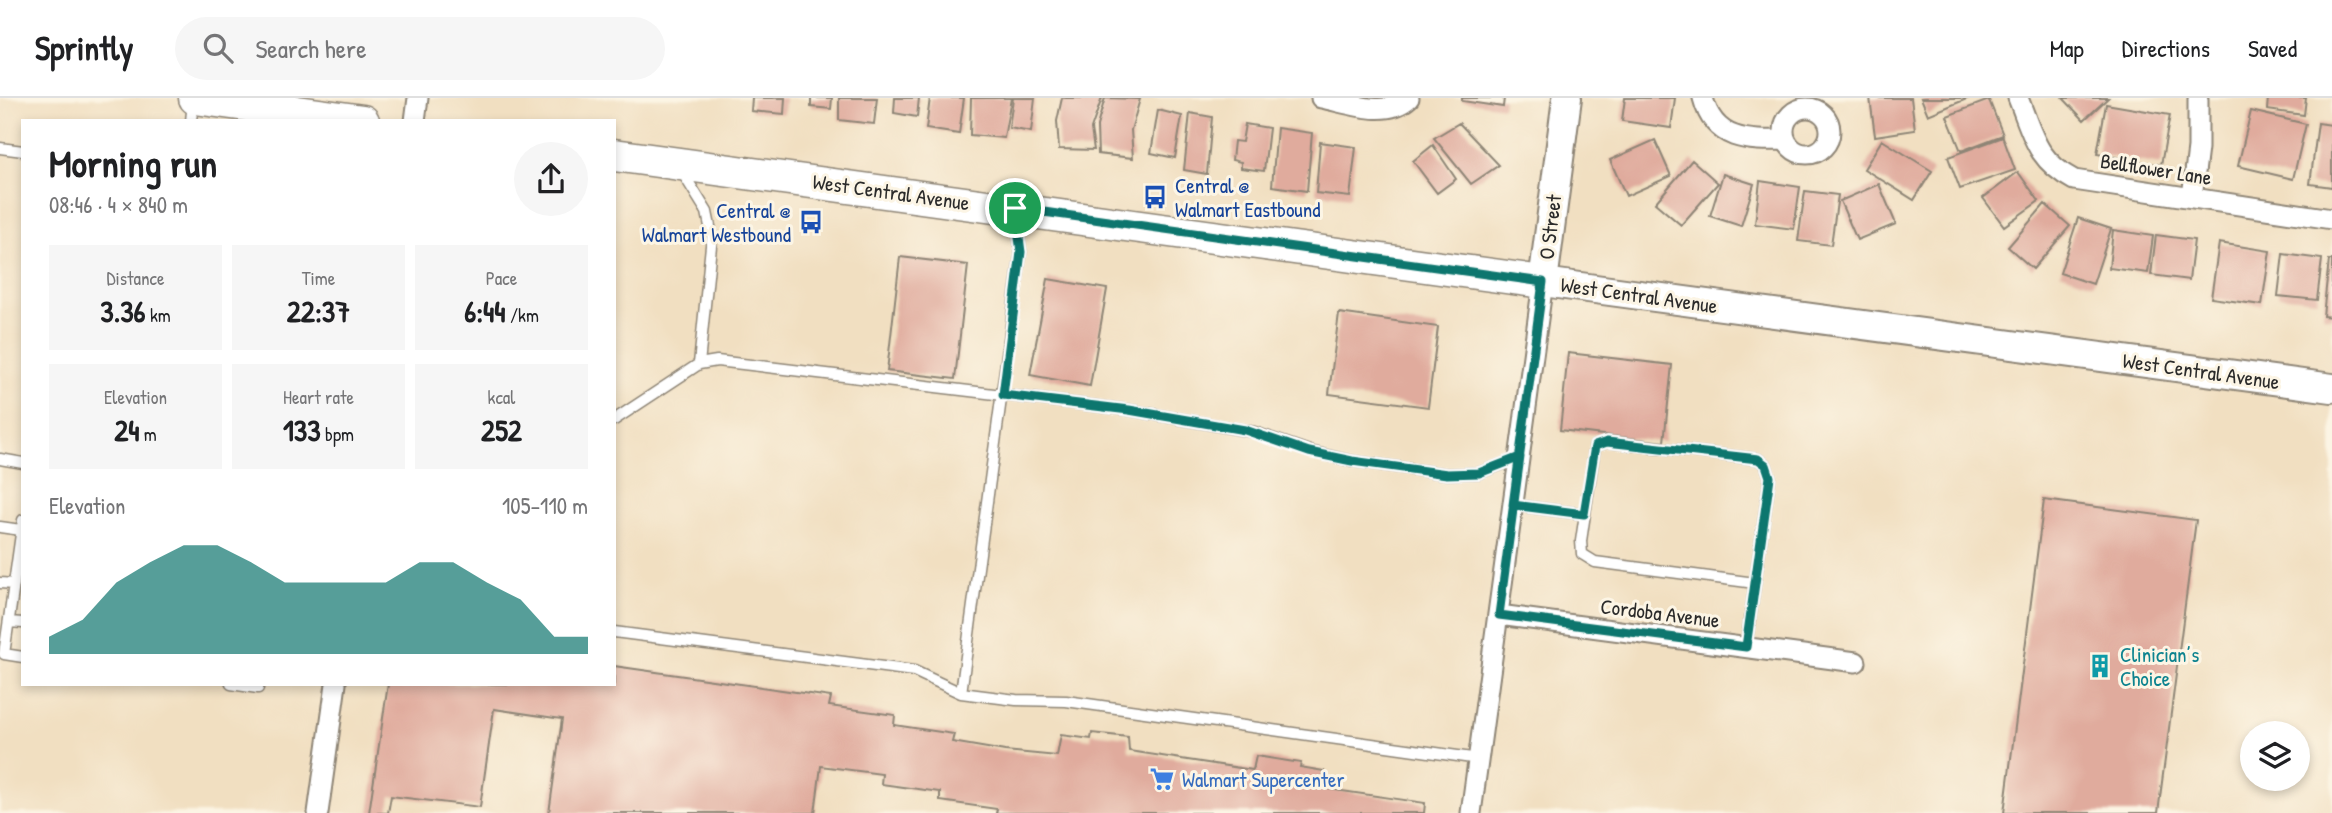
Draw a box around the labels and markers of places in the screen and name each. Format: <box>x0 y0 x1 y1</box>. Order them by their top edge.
place label: Central @ Walmart Eastbound <box>1175 171 1320 224</box>
pin <box>985 178 1045 238</box>
bus stop icon: Central @ Walmart Eastbound <box>1141 183 1169 211</box>
place label: Central @ Walmart Westbound <box>642 196 791 249</box>
bus stop icon: Central @ Walmart Westbound <box>797 208 825 236</box>
place label: Clinician’s Choice <box>2120 640 2199 693</box>
building icon: Clinician’s Choice <box>2086 652 2114 680</box>
supermarket icon: Walmart Supercenter <box>1148 765 1176 793</box>
place label: Walmart Supercenter <box>1182 765 1345 794</box>

